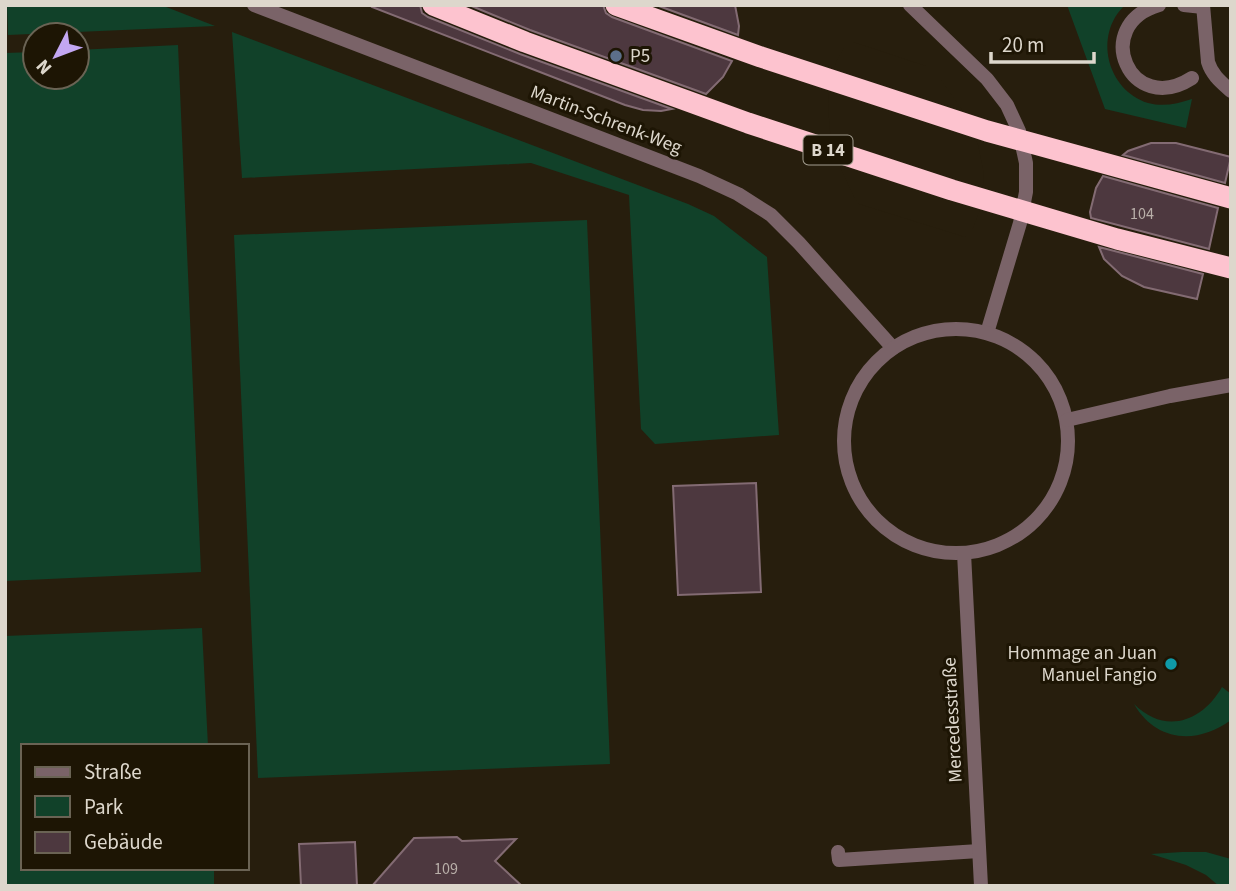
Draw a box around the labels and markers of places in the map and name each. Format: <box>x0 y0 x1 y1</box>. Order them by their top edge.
place label: P5 <box>630 43 650 70</box>
marker: P5 <box>608 48 624 64</box>
place label: Hommage an Juan Manuel Fangio <box>1008 640 1157 689</box>
marker: Hommage an Juan Manuel Fangio <box>1163 656 1179 672</box>

